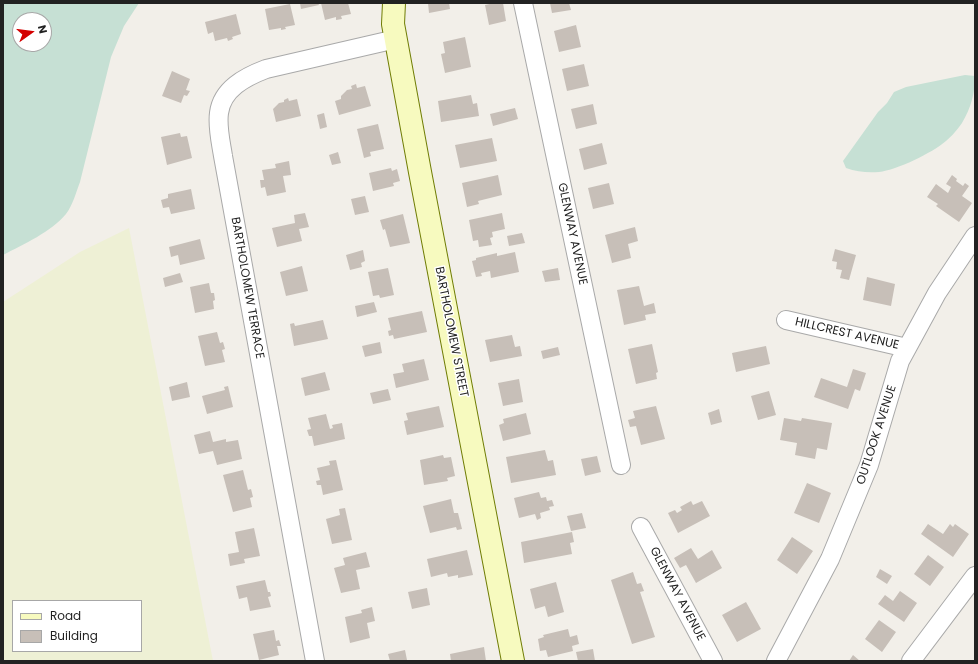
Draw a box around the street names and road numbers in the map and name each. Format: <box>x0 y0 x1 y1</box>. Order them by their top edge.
street label: GLENWAY AVENUE <box>554 182 590 286</box>
street label: BARTHOLOMEW TERRACE <box>227 216 267 360</box>
street label: BARTHOLOMEW STREET <box>431 266 471 398</box>
street label: HILLCREST AVENUE <box>794 315 900 353</box>
street label: OUTLOOK AVENUE <box>854 384 900 486</box>
street label: GLENWAY AVENUE <box>646 545 708 643</box>

